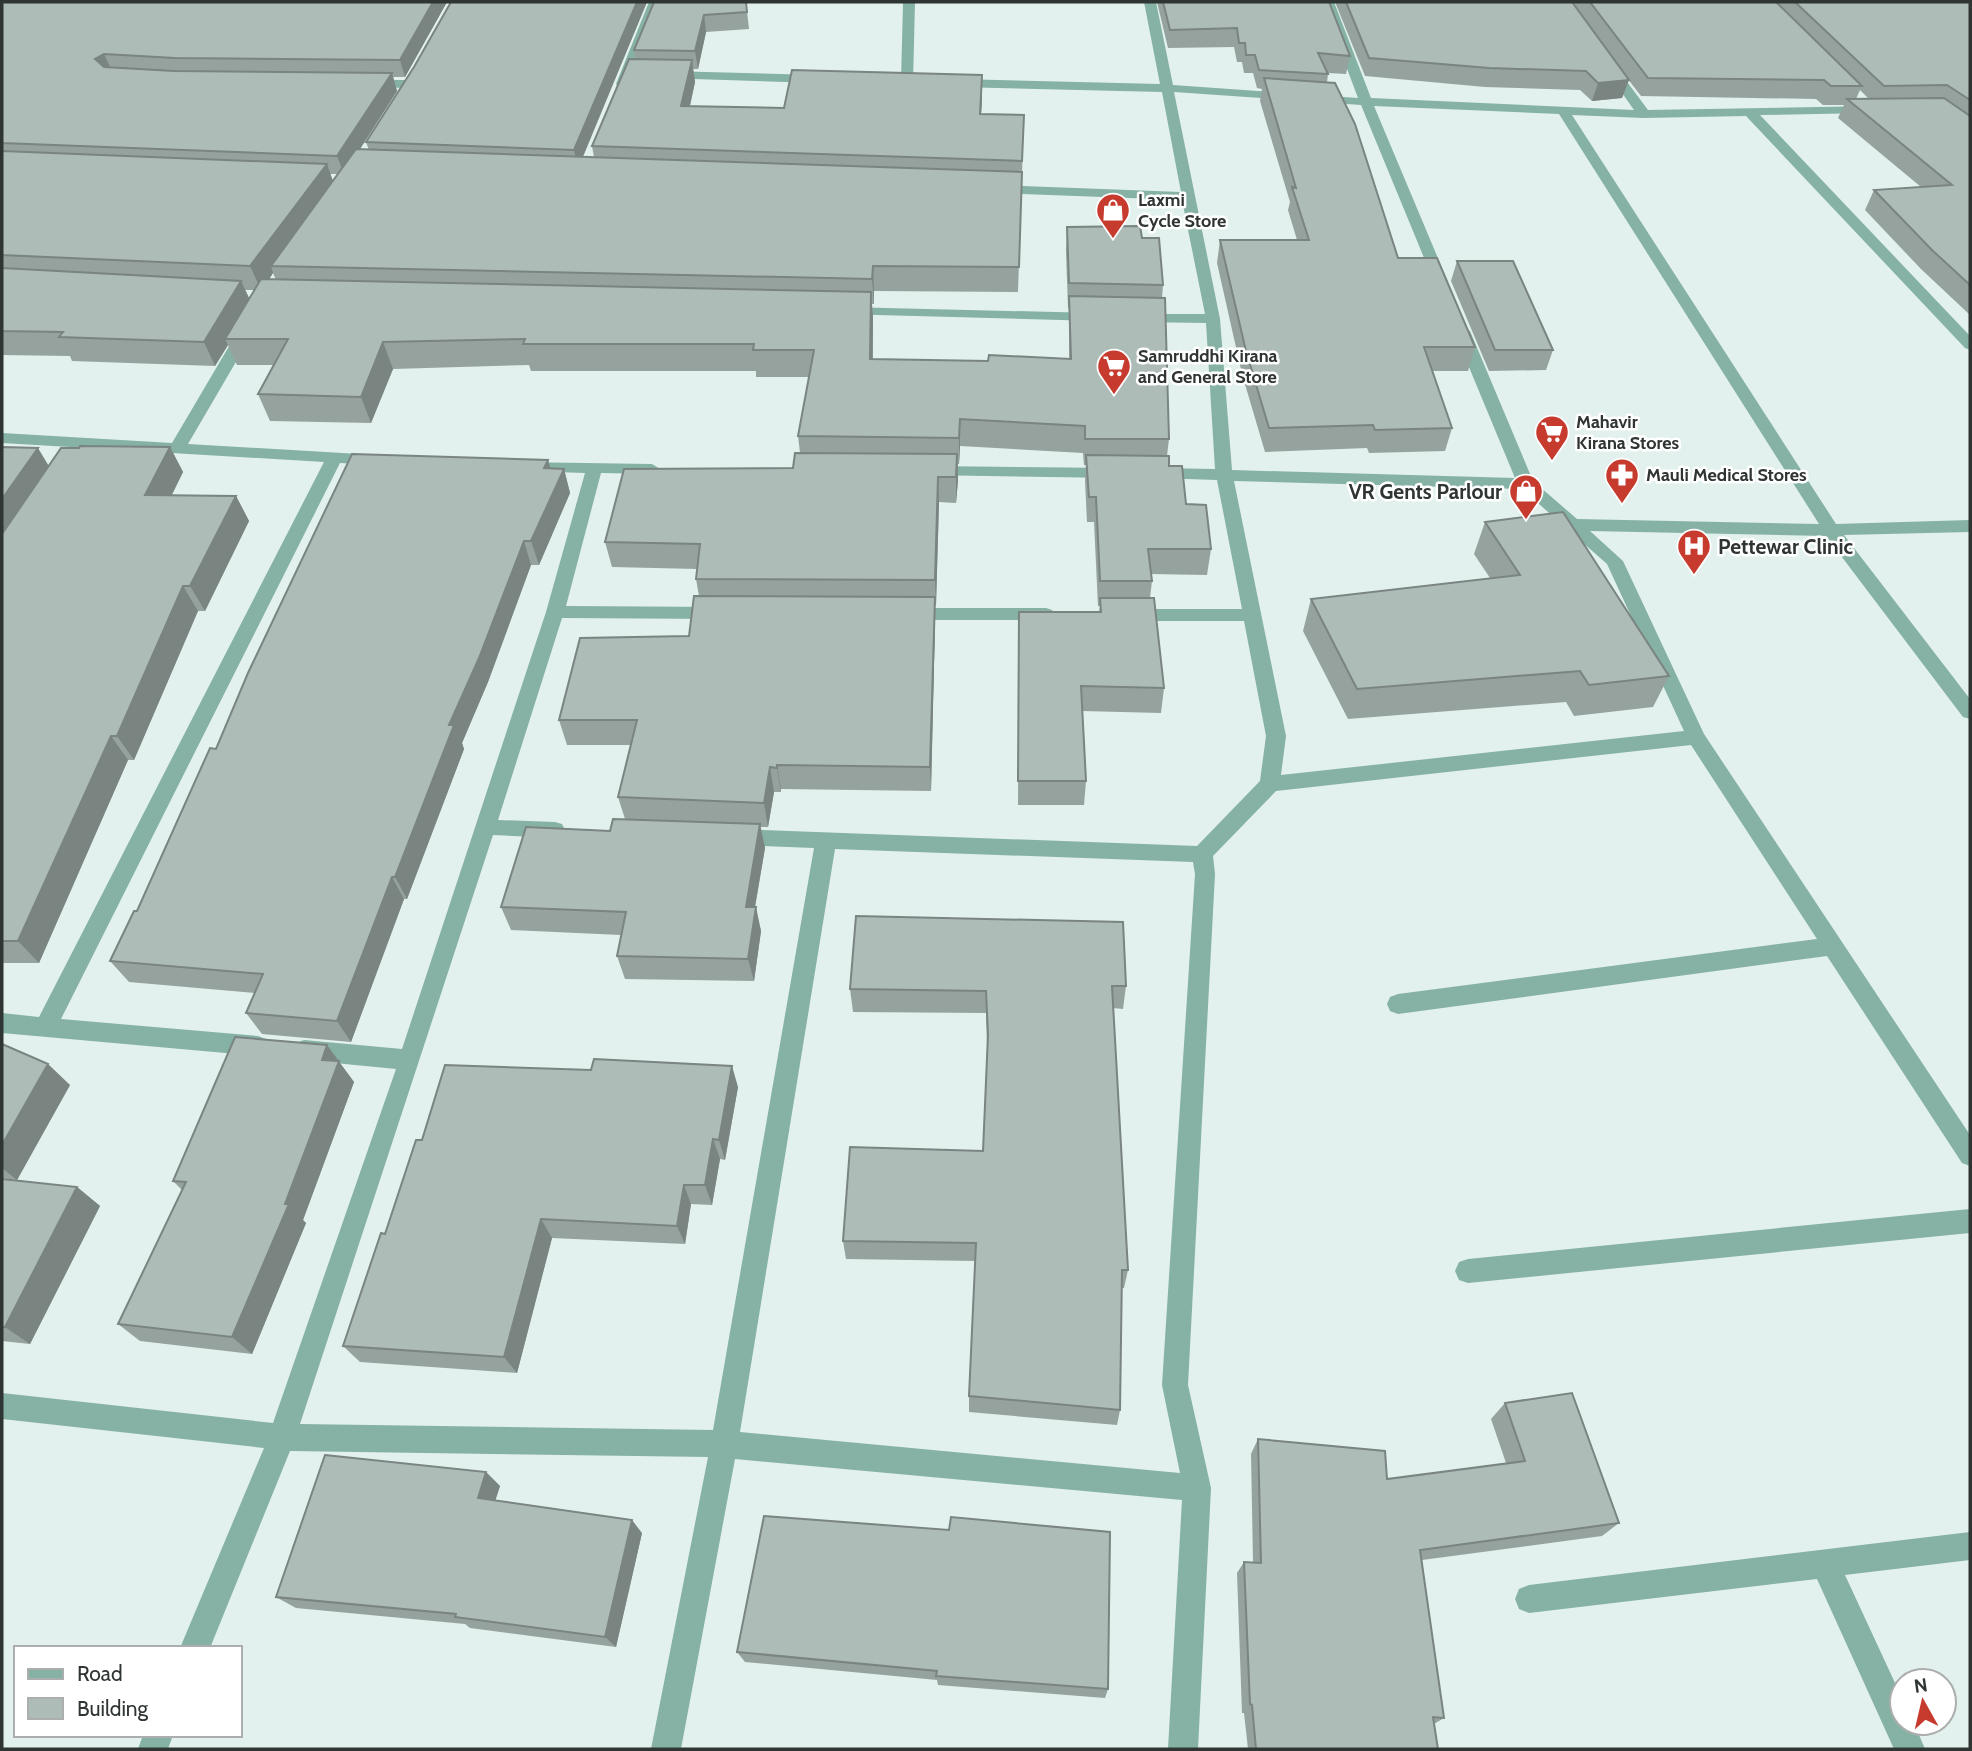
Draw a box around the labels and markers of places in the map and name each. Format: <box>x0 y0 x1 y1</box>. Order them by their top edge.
place label: Laxmi Cycle Store <box>1138 189 1226 232</box>
shop icon: Laxmi Cycle Store <box>1094 191 1132 240</box>
place label: Samruddhi Kirana and General Store <box>1138 345 1278 388</box>
supermarket icon: Samruddhi Kirana and General Store <box>1095 347 1133 396</box>
place label: Mahavir Kirana Stores <box>1576 411 1680 454</box>
supermarket icon: Mahavir Kirana Stores <box>1533 413 1571 462</box>
pharmacy icon: Mauli Medical Stores <box>1603 456 1641 505</box>
place label: Mauli Medical Stores <box>1646 464 1807 486</box>
shop icon: VR Gents Parlour <box>1507 472 1545 521</box>
place label: VR Gents Parlour <box>1349 479 1502 504</box>
hospital icon: Pettewar Clinic <box>1675 527 1713 576</box>
place label: Pettewar Clinic <box>1718 534 1854 559</box>

